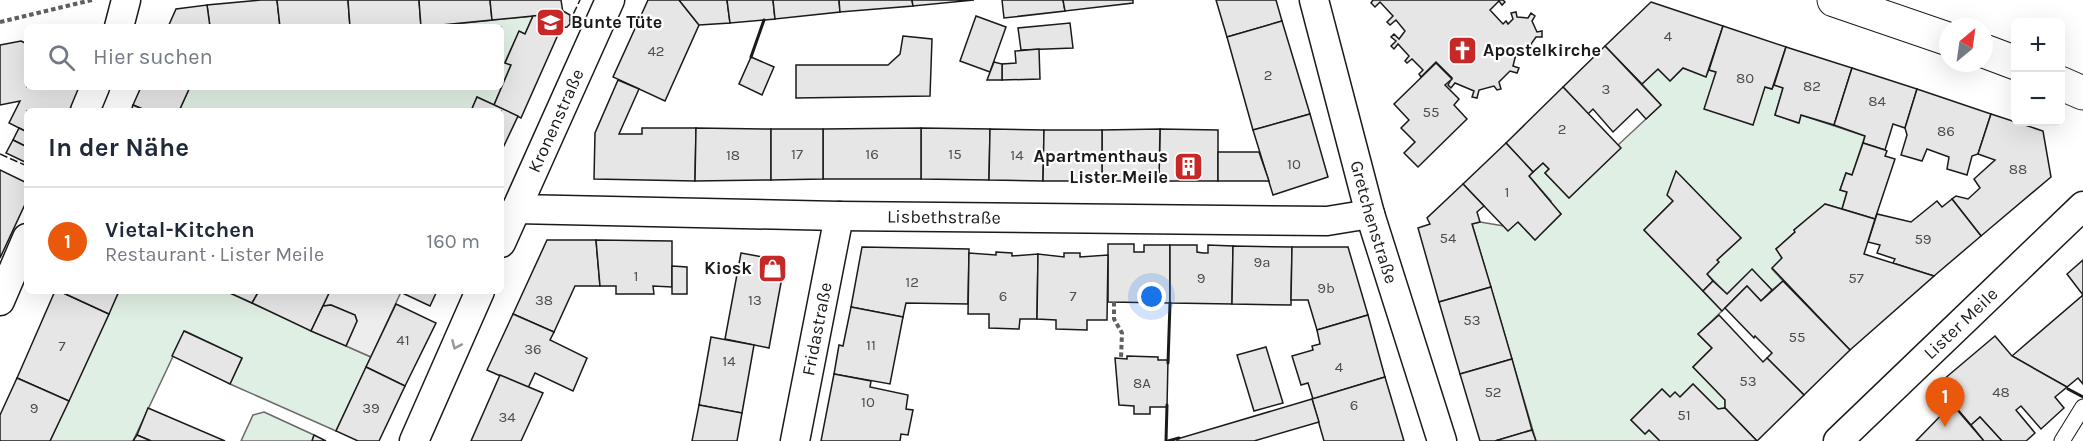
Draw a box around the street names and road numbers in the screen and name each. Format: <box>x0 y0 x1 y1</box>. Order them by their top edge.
street label: Kronenstraße <box>523 65 589 176</box>
street label: Gretchenstraße <box>1345 158 1402 286</box>
street label: Lisbethstraße <box>887 205 1001 229</box>
street label: Fridastraße <box>797 280 837 378</box>
street label: Lister Meile <box>1919 283 2002 364</box>

